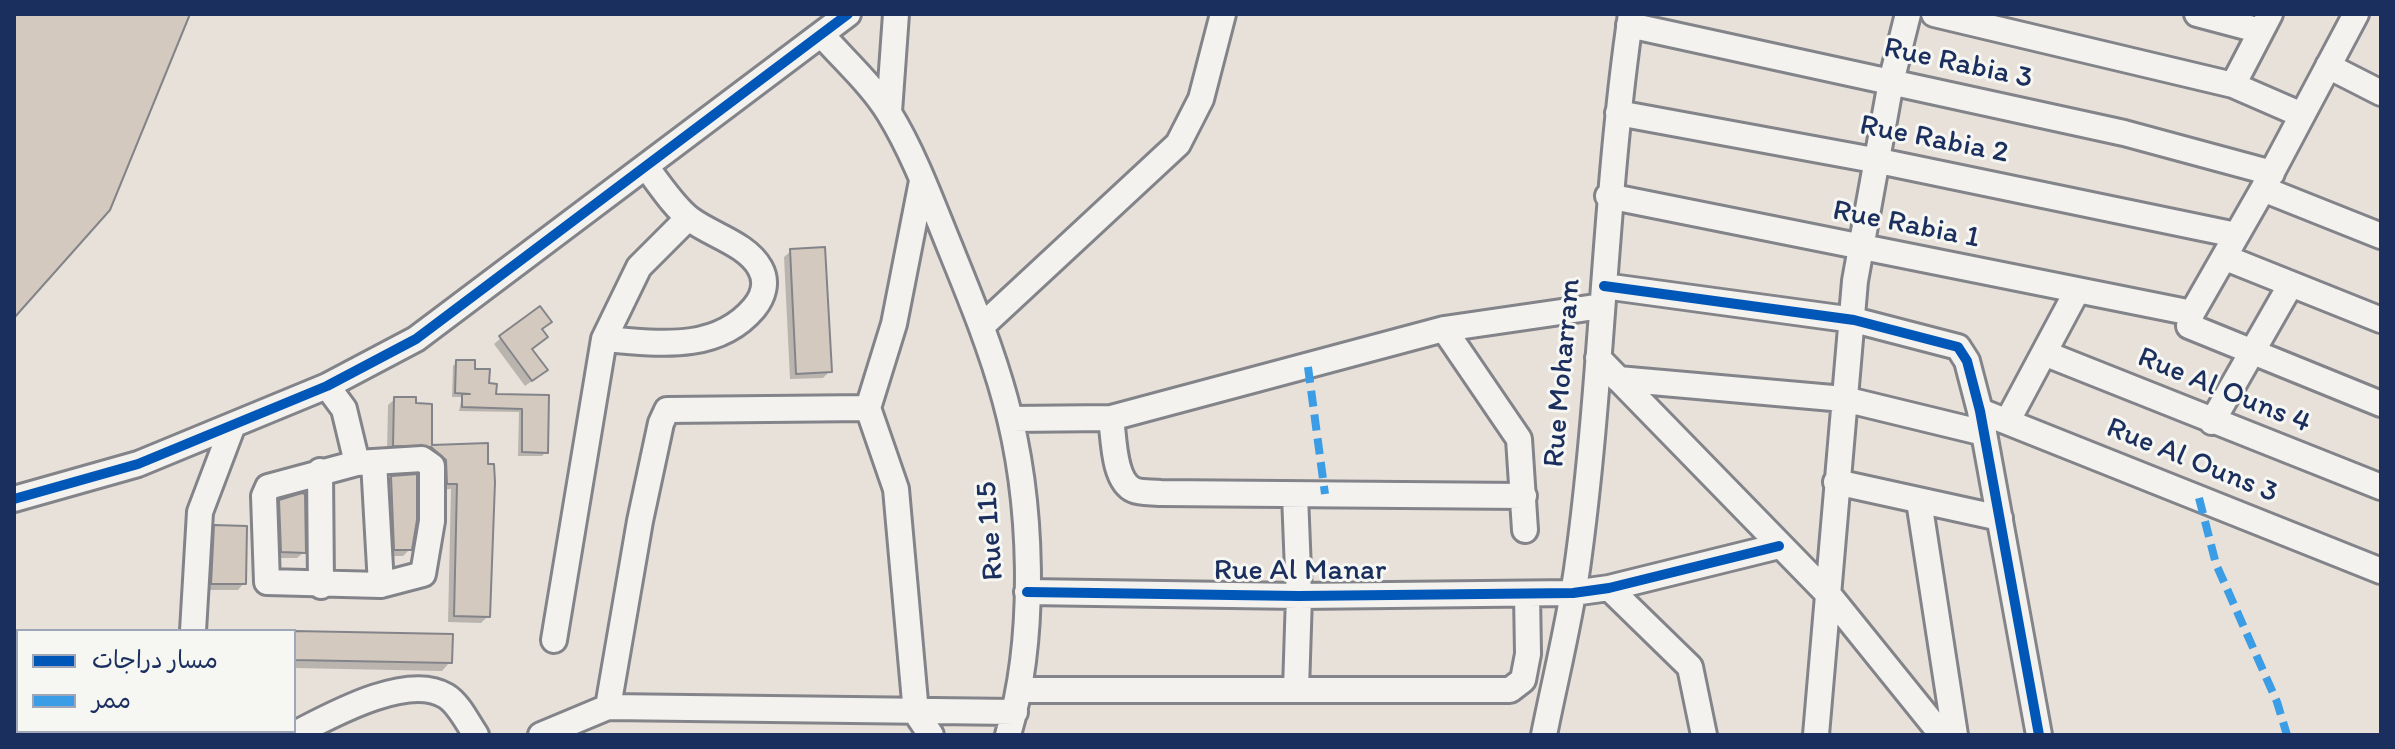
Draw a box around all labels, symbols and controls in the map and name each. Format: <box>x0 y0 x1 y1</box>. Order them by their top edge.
street label: Rue Rabia 3 <box>1880 31 2036 97</box>
street label: Rue Rabia 2 <box>1857 108 2011 172</box>
street label: Rue Rabia 1 <box>1829 193 1983 257</box>
street label: Rue Moharram <box>1537 277 1589 469</box>
street label: Rue Al Ouns 4 <box>2132 340 2316 442</box>
street label: Rue Al Ouns 3 <box>2101 410 2283 512</box>
street label: Rue 115 <box>970 480 1012 582</box>
street label: Rue Al Manar <box>1214 553 1386 589</box>
legend <box>16 629 296 733</box>
text: مسار دراجات <box>92 645 218 674</box>
text: ممر <box>92 685 131 714</box>

